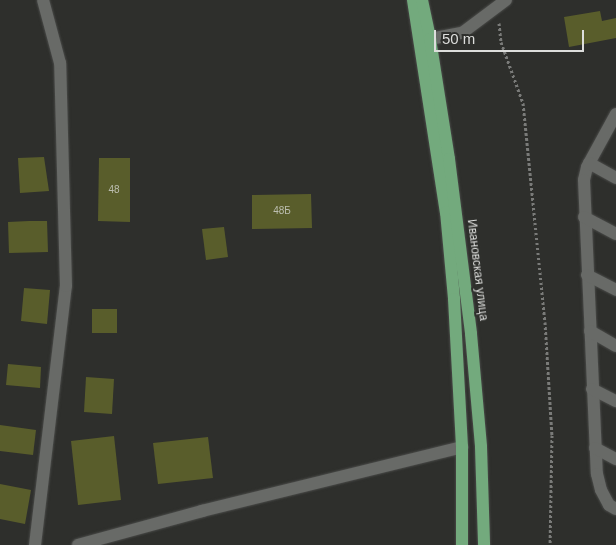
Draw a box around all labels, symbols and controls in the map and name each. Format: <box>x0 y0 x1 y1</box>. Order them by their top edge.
scale bar <box>436 20 586 52</box>
text: 50 m <box>442 30 475 47</box>
house number: 48 <box>108 184 120 196</box>
house number: 48Б <box>273 205 291 217</box>
street label: Ивановская улица <box>464 218 490 322</box>

